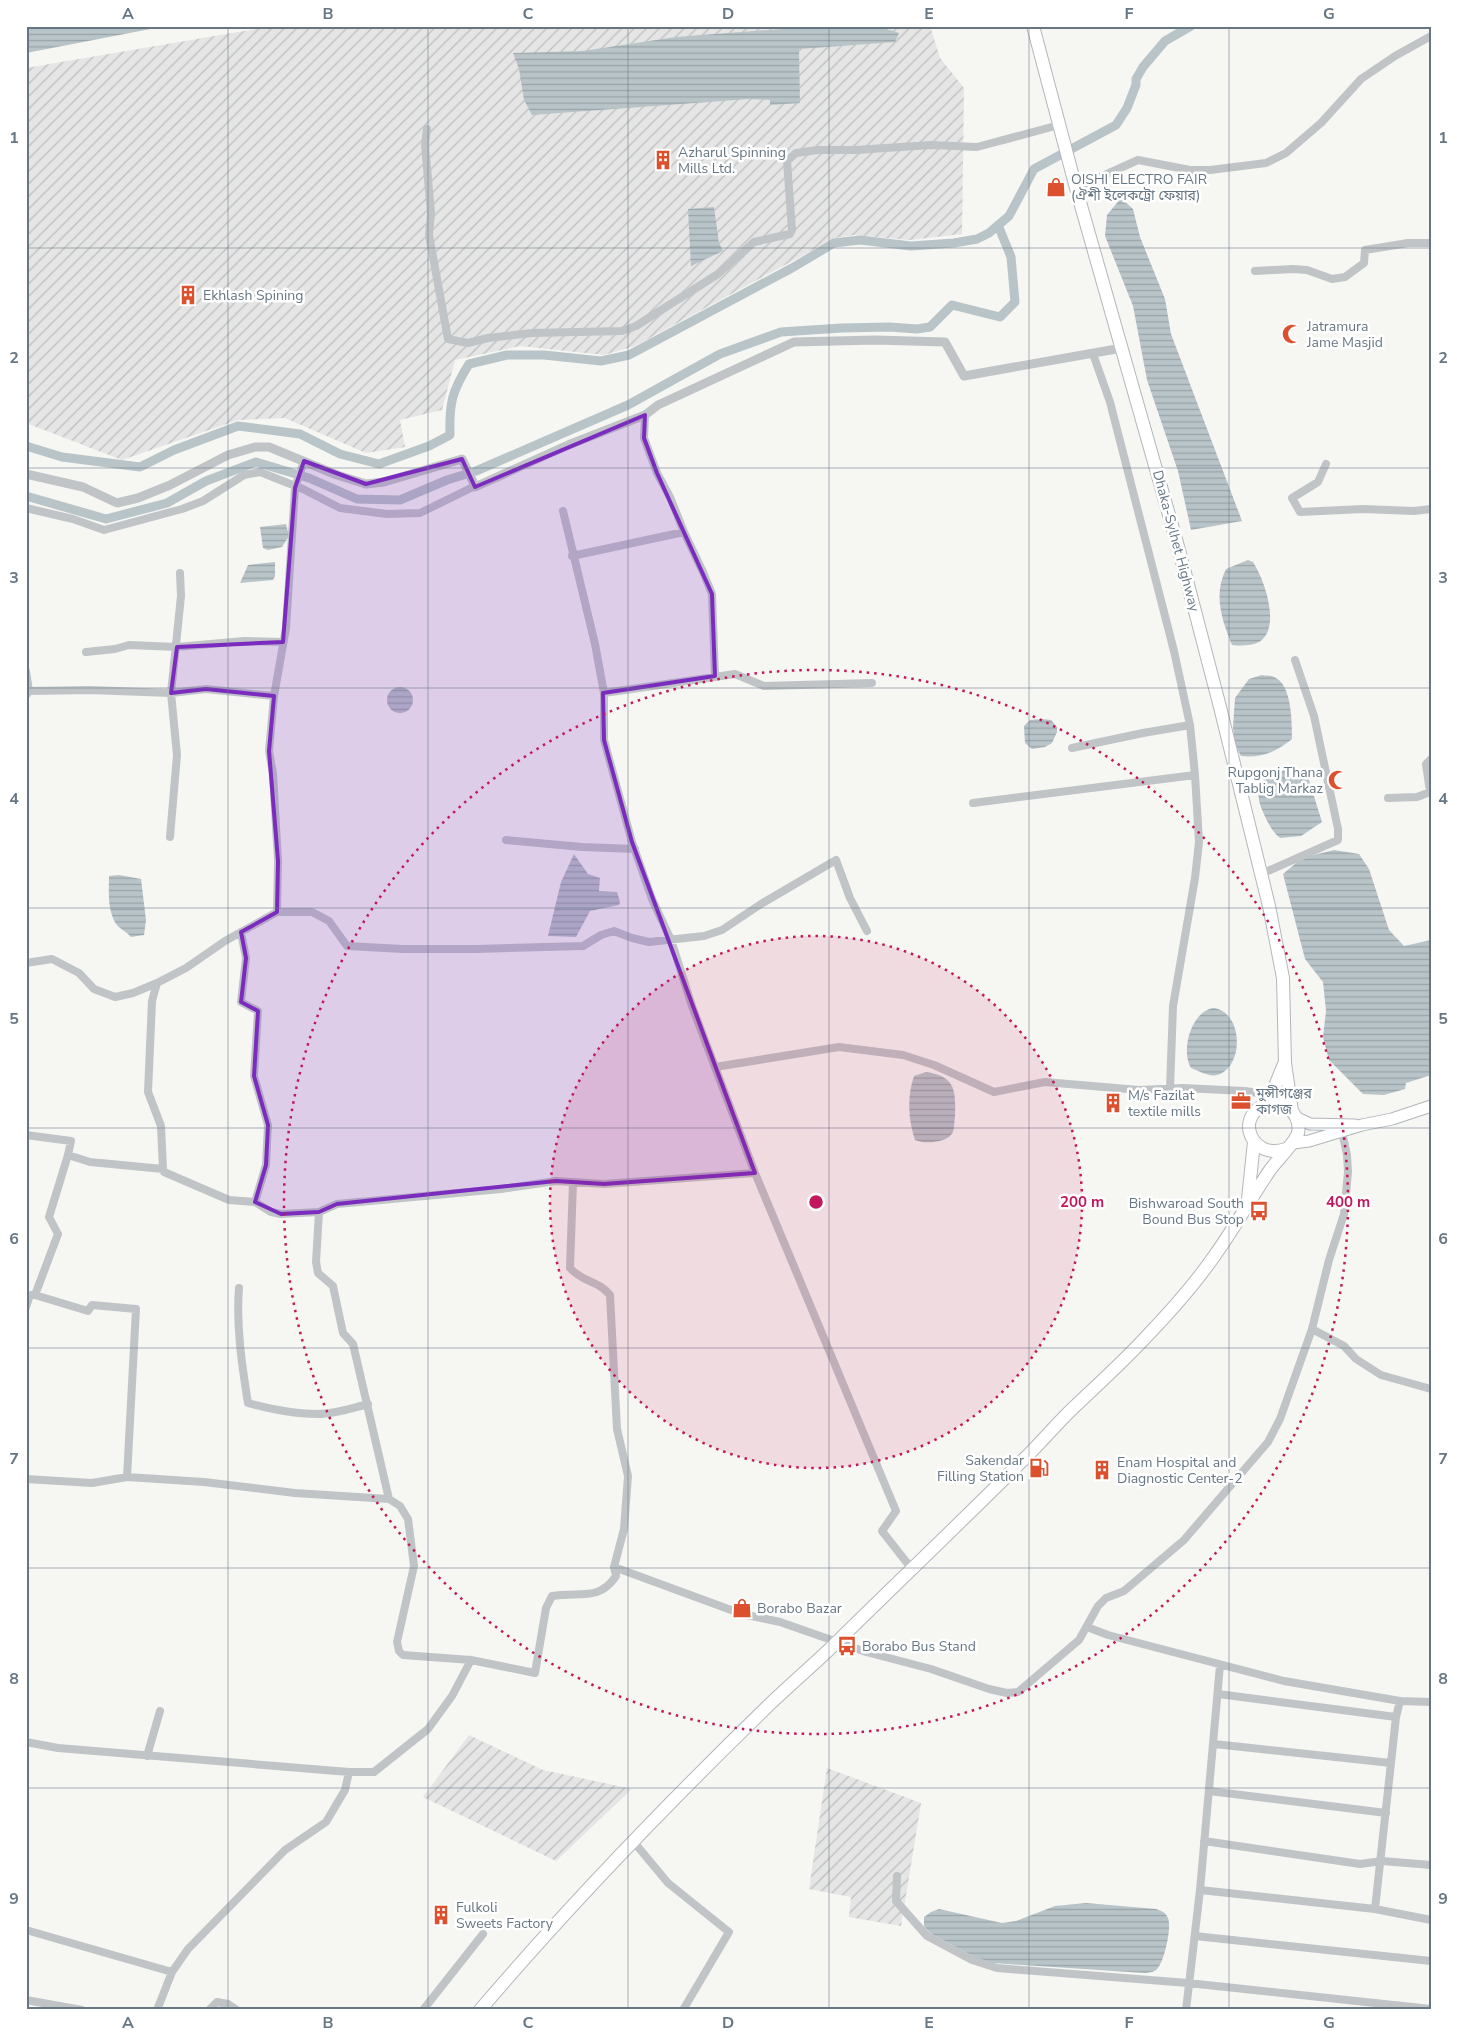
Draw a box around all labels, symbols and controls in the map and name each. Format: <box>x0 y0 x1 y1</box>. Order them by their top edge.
text: A <box>122 3 134 25</box>
text: B <box>322 3 334 25</box>
text: C <box>523 3 534 25</box>
text: D <box>722 3 734 25</box>
text: E <box>924 3 934 25</box>
text: F <box>1125 3 1134 25</box>
text: G <box>1323 3 1335 25</box>
text: 1 <box>9 127 19 149</box>
text: 1 <box>1438 127 1448 149</box>
place label: Azharul Spinning Mills Ltd. <box>678 143 786 178</box>
building icon: Azharul Spinning Mills Ltd. <box>652 149 674 171</box>
place label: OISHI ELECTRO FAIR (ঐশী ইলেকট্রো ফেয়ার) <box>1071 170 1207 205</box>
shop icon: OISHI ELECTRO FAIR (ঐশী ইলেকট্রো ফেয়ার) <box>1045 176 1067 198</box>
building icon: Ekhlash Spining <box>177 284 199 306</box>
place label: Ekhlash Spining <box>203 286 303 305</box>
place label: Jatramura Jame Masjid <box>1306 317 1383 352</box>
mosque icon: Jatramura Jame Masjid <box>1281 323 1303 345</box>
text: 2 <box>9 347 19 369</box>
text: 2 <box>1438 347 1448 369</box>
street label: Dhaka-Sylhet Highway <box>1148 468 1204 615</box>
text: 3 <box>9 567 19 589</box>
text: 3 <box>1438 567 1448 589</box>
place label: Rupgonj Thana Tablig Markaz <box>1228 763 1324 798</box>
mosque icon: Rupgonj Thana Tablig Markaz <box>1327 769 1349 791</box>
text: 4 <box>9 788 19 810</box>
text: 4 <box>1438 788 1448 810</box>
text: 5 <box>9 1008 19 1030</box>
text: 5 <box>1438 1008 1448 1030</box>
place label: মুন্সীগঞ্জের কাগজ <box>1255 1084 1312 1119</box>
place label: M/s Fazilat textile mills <box>1128 1086 1201 1121</box>
office icon: মুন্সীগঞ্জের কাগজ <box>1230 1090 1252 1112</box>
building icon: M/s Fazilat textile mills <box>1102 1092 1124 1114</box>
text: 200 m <box>1060 1192 1104 1212</box>
text: 400 m <box>1326 1192 1370 1212</box>
centre of rings <box>807 1193 825 1211</box>
place label: Bishwaroad South Bound Bus Stop <box>1129 1194 1244 1229</box>
bus stop icon: Bishwaroad South Bound Bus Stop <box>1248 1200 1270 1222</box>
text: 6 <box>9 1228 19 1250</box>
text: 6 <box>1438 1228 1448 1250</box>
text: 7 <box>9 1448 19 1470</box>
text: 7 <box>1438 1448 1448 1470</box>
place label: Sakendar Filling Station <box>937 1451 1024 1486</box>
place label: Enam Hospital and Diagnostic Center-2 <box>1117 1453 1243 1488</box>
fuel station icon: Sakendar Filling Station <box>1028 1457 1050 1479</box>
building icon: Enam Hospital and Diagnostic Center-2 <box>1091 1459 1113 1481</box>
shop icon: Borabo Bazar <box>731 1597 753 1619</box>
place label: Borabo Bazar <box>757 1599 842 1618</box>
bus stop icon: Borabo Bus Stand <box>836 1635 858 1657</box>
place label: Borabo Bus Stand <box>862 1637 976 1656</box>
text: 8 <box>9 1668 19 1690</box>
text: 8 <box>1438 1668 1448 1690</box>
text: 9 <box>9 1888 19 1910</box>
text: 9 <box>1438 1888 1448 1910</box>
place label: Fulkoli Sweets Factory <box>456 1898 554 1933</box>
building icon: Fulkoli Sweets Factory <box>430 1904 452 1926</box>
text: A <box>122 2012 134 2034</box>
text: B <box>322 2012 334 2034</box>
text: C <box>523 2012 534 2034</box>
text: D <box>722 2012 734 2034</box>
text: E <box>924 2012 934 2034</box>
text: F <box>1125 2012 1134 2034</box>
text: G <box>1323 2012 1335 2034</box>

